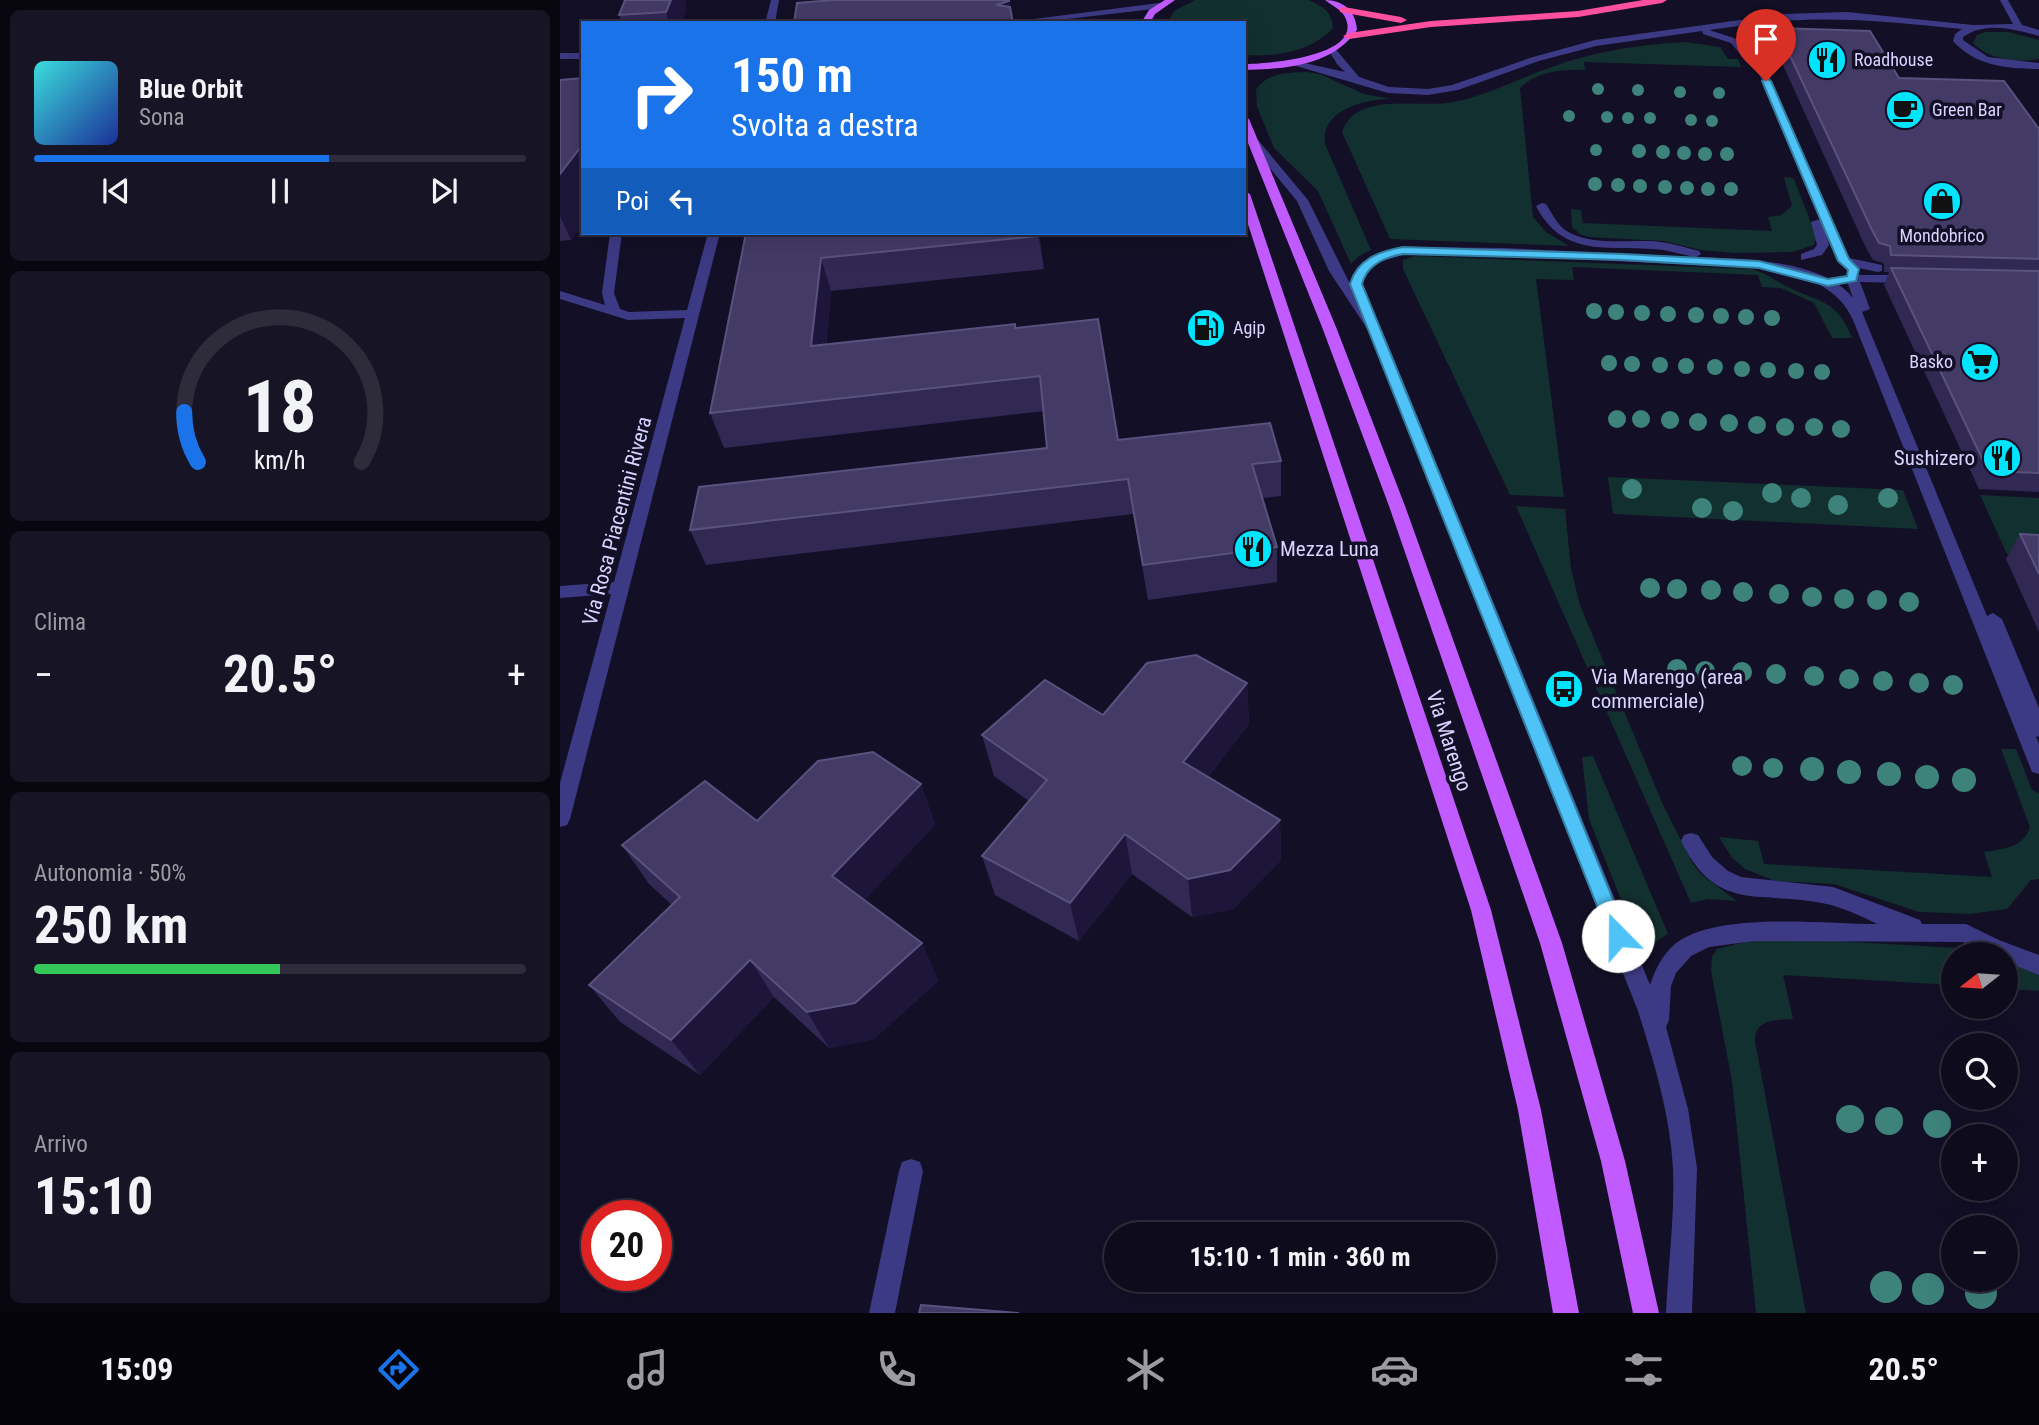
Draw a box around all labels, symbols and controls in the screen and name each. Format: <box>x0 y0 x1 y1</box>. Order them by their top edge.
pin <box>1736 9 1796 81</box>
icon: arrive <box>1747 20 1785 58</box>
restaurant icon: Roadhouse <box>1806 39 1848 81</box>
text: 150 m <box>731 47 853 104</box>
icon: right <box>616 49 707 140</box>
place label: Roadhouse <box>1854 49 1933 70</box>
text: Blue Orbit <box>139 74 243 104</box>
cafe icon: Green Bar <box>1884 89 1926 131</box>
place label: Green Bar <box>1932 99 2002 120</box>
text: Sona <box>139 104 185 131</box>
text: Svolta a destra <box>731 106 919 144</box>
icon: previous <box>97 172 135 210</box>
icon: pause <box>261 172 299 210</box>
icon: next <box>425 172 463 210</box>
shop icon: Mondobrico <box>1921 180 1963 222</box>
icon: left <box>663 182 701 220</box>
text: Poi <box>616 186 649 216</box>
place label: Mondobrico <box>1899 225 1985 246</box>
fuel station icon: Agip <box>1185 307 1227 349</box>
place label: Agip <box>1233 317 1265 338</box>
supermarket icon: Basko <box>1959 341 2001 383</box>
place label: Basko <box>1909 351 1953 372</box>
text: 18 <box>243 364 317 450</box>
street label: Via Rosa Piacentini Rivera <box>578 414 656 628</box>
restaurant icon: Sushizero <box>1981 437 2023 479</box>
text: km/h <box>254 446 306 475</box>
place label: Sushizero <box>1894 446 1975 470</box>
restaurant icon: Mezza Luna <box>1232 528 1274 570</box>
place label: Mezza Luna <box>1280 537 1379 561</box>
text: Clima <box>34 609 86 636</box>
text: 20.5° <box>223 644 337 705</box>
text: − <box>34 653 53 697</box>
text: + <box>507 653 526 697</box>
place label: Via Marengo (area commerciale) <box>1591 665 1743 713</box>
bus stop icon: Via Marengo (area commerciale) <box>1543 668 1585 710</box>
street label: Via Marengo <box>1421 688 1477 794</box>
text: Autonomia · 50% <box>34 860 186 887</box>
text: 250 km <box>34 895 188 956</box>
position arrow <box>1581 899 1655 973</box>
north arrow <box>1941 942 2018 1018</box>
map controls <box>1941 942 2018 1292</box>
button: search <box>1941 1033 2018 1110</box>
button: + <box>1941 1124 2018 1201</box>
text: Arrivo <box>34 1131 88 1158</box>
text: 15:10 <box>34 1166 153 1227</box>
speed limit sign: 20 <box>581 1200 672 1291</box>
button: − <box>1941 1215 2018 1292</box>
text: 15:10 · 1 min · 360 m <box>1190 1242 1410 1272</box>
icon: directions <box>374 1345 423 1394</box>
icon: music <box>623 1345 672 1394</box>
icon: phone <box>872 1345 921 1394</box>
icon: climate <box>1121 1345 1170 1394</box>
icon: car <box>1370 1345 1419 1394</box>
icon: filters <box>1619 1345 1668 1394</box>
text: 15:09 <box>100 1350 174 1388</box>
text: 20.5° <box>1869 1350 1939 1388</box>

